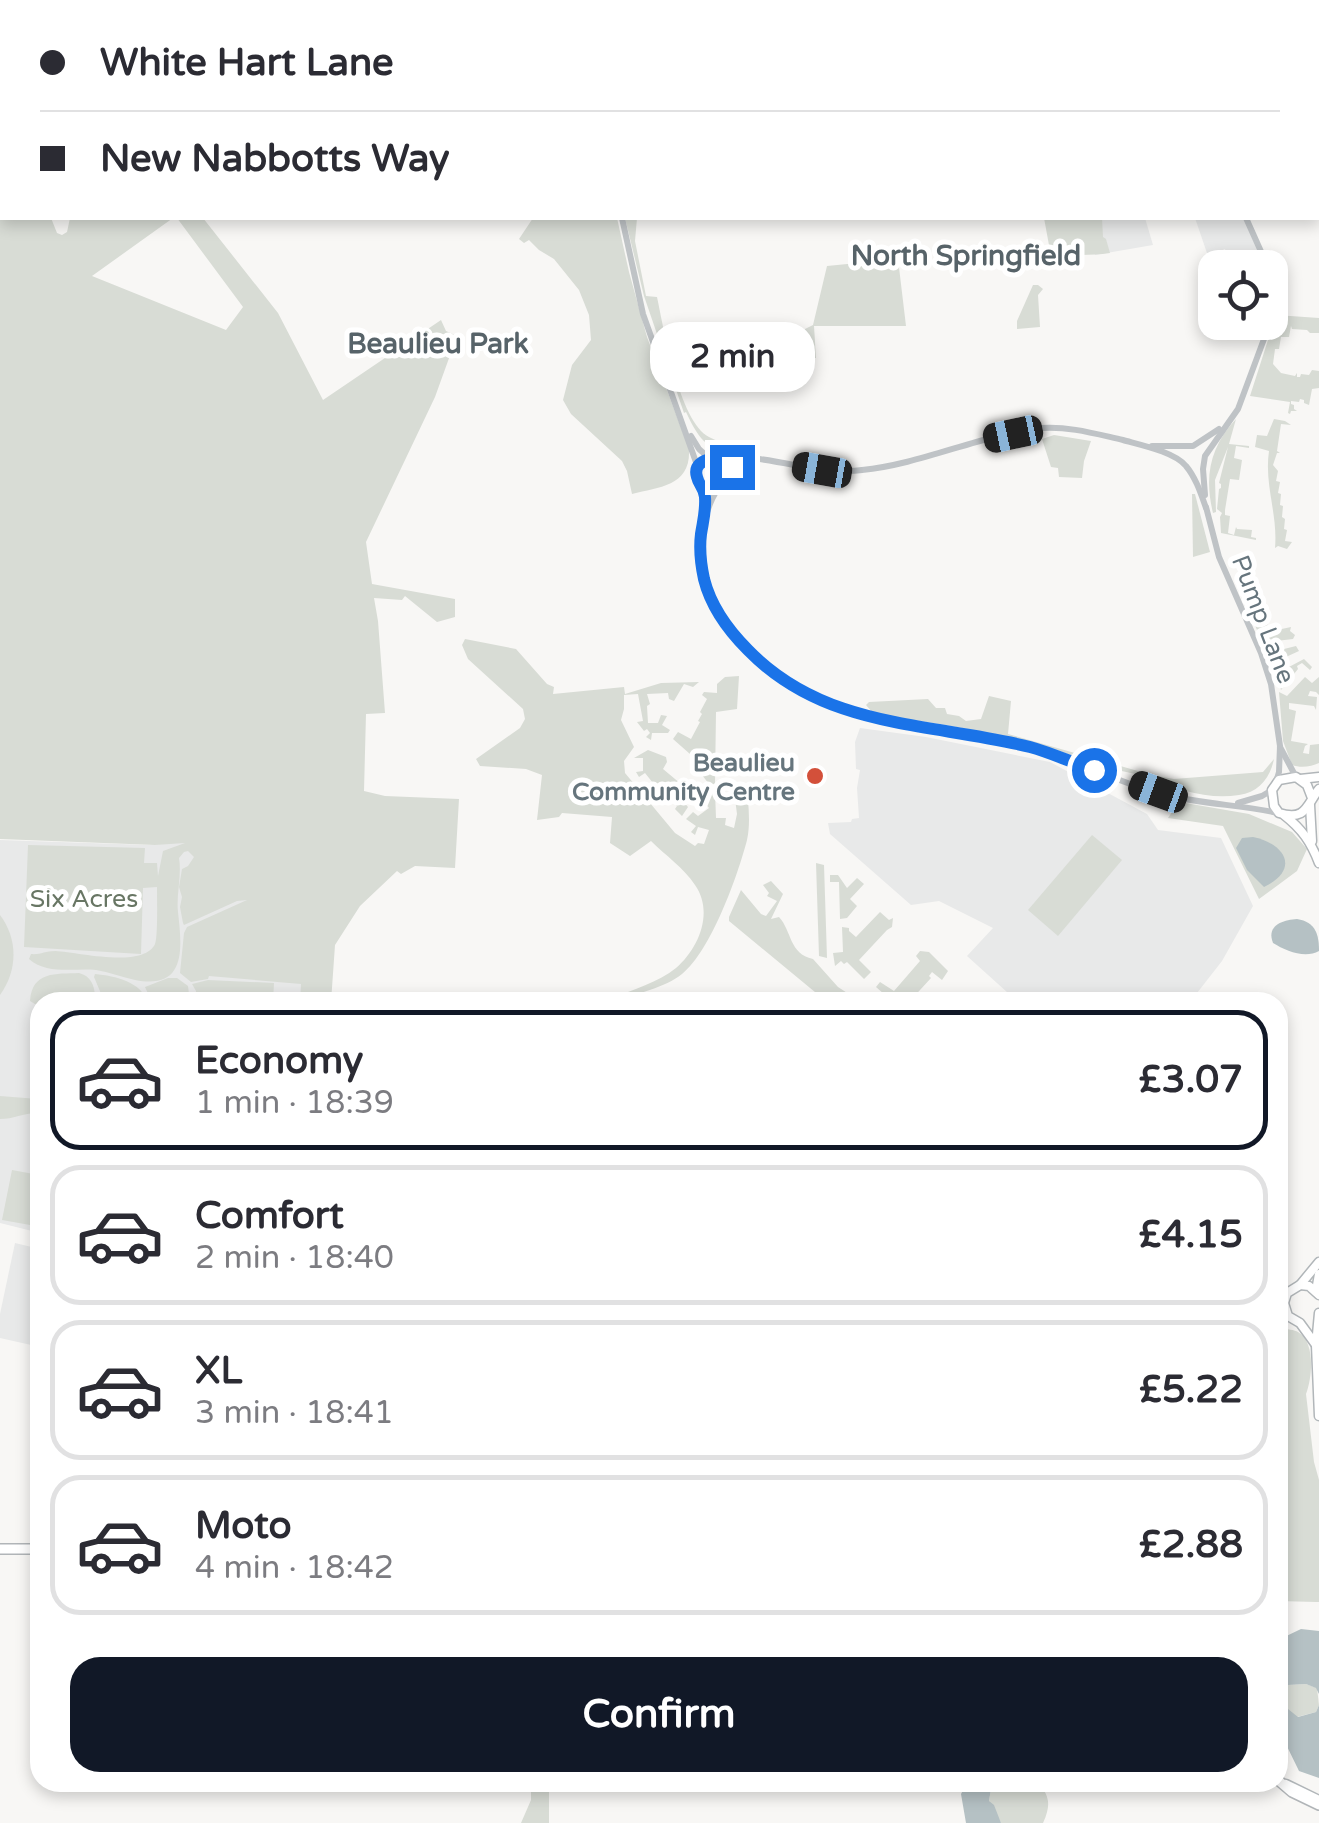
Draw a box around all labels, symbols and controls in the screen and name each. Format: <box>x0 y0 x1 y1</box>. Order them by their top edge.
text: White Hart Lane <box>100 40 394 86</box>
text: New Nabbotts Way <box>100 136 450 182</box>
district label: North Springfield <box>851 239 1081 273</box>
map controls <box>1198 250 1288 340</box>
button: locate <box>1198 250 1288 340</box>
callout: 2 min <box>650 322 814 392</box>
district label: Beaulieu Park <box>347 327 529 361</box>
text: 2 min <box>690 338 775 376</box>
car <box>981 413 1045 455</box>
route end <box>710 445 755 490</box>
car <box>790 450 854 490</box>
street label: Pump Lane <box>1225 551 1301 688</box>
place label: Beaulieu Community Centre <box>572 748 795 807</box>
route start <box>1072 748 1117 793</box>
marker: Beaulieu Community Centre <box>804 765 826 787</box>
car <box>1125 768 1191 816</box>
park label: Six Acres <box>30 884 138 914</box>
icon: car <box>75 1035 165 1125</box>
text: Economy <box>195 1038 363 1084</box>
text: £3.07 <box>1139 1057 1243 1103</box>
text: 1 min · 18:39 <box>195 1084 394 1122</box>
icon: car <box>75 1190 165 1280</box>
text: Comfort <box>195 1193 344 1239</box>
text: £4.15 <box>1139 1212 1243 1258</box>
text: 2 min · 18:40 <box>195 1239 394 1277</box>
icon: car <box>75 1345 165 1435</box>
text: XL <box>195 1348 242 1394</box>
text: £5.22 <box>1139 1367 1243 1413</box>
text: 3 min · 18:41 <box>195 1394 394 1432</box>
icon: car <box>75 1500 165 1590</box>
text: Moto <box>195 1503 291 1549</box>
text: £2.88 <box>1139 1522 1243 1568</box>
text: 4 min · 18:42 <box>195 1549 394 1587</box>
button: Confirm <box>70 1657 1248 1772</box>

